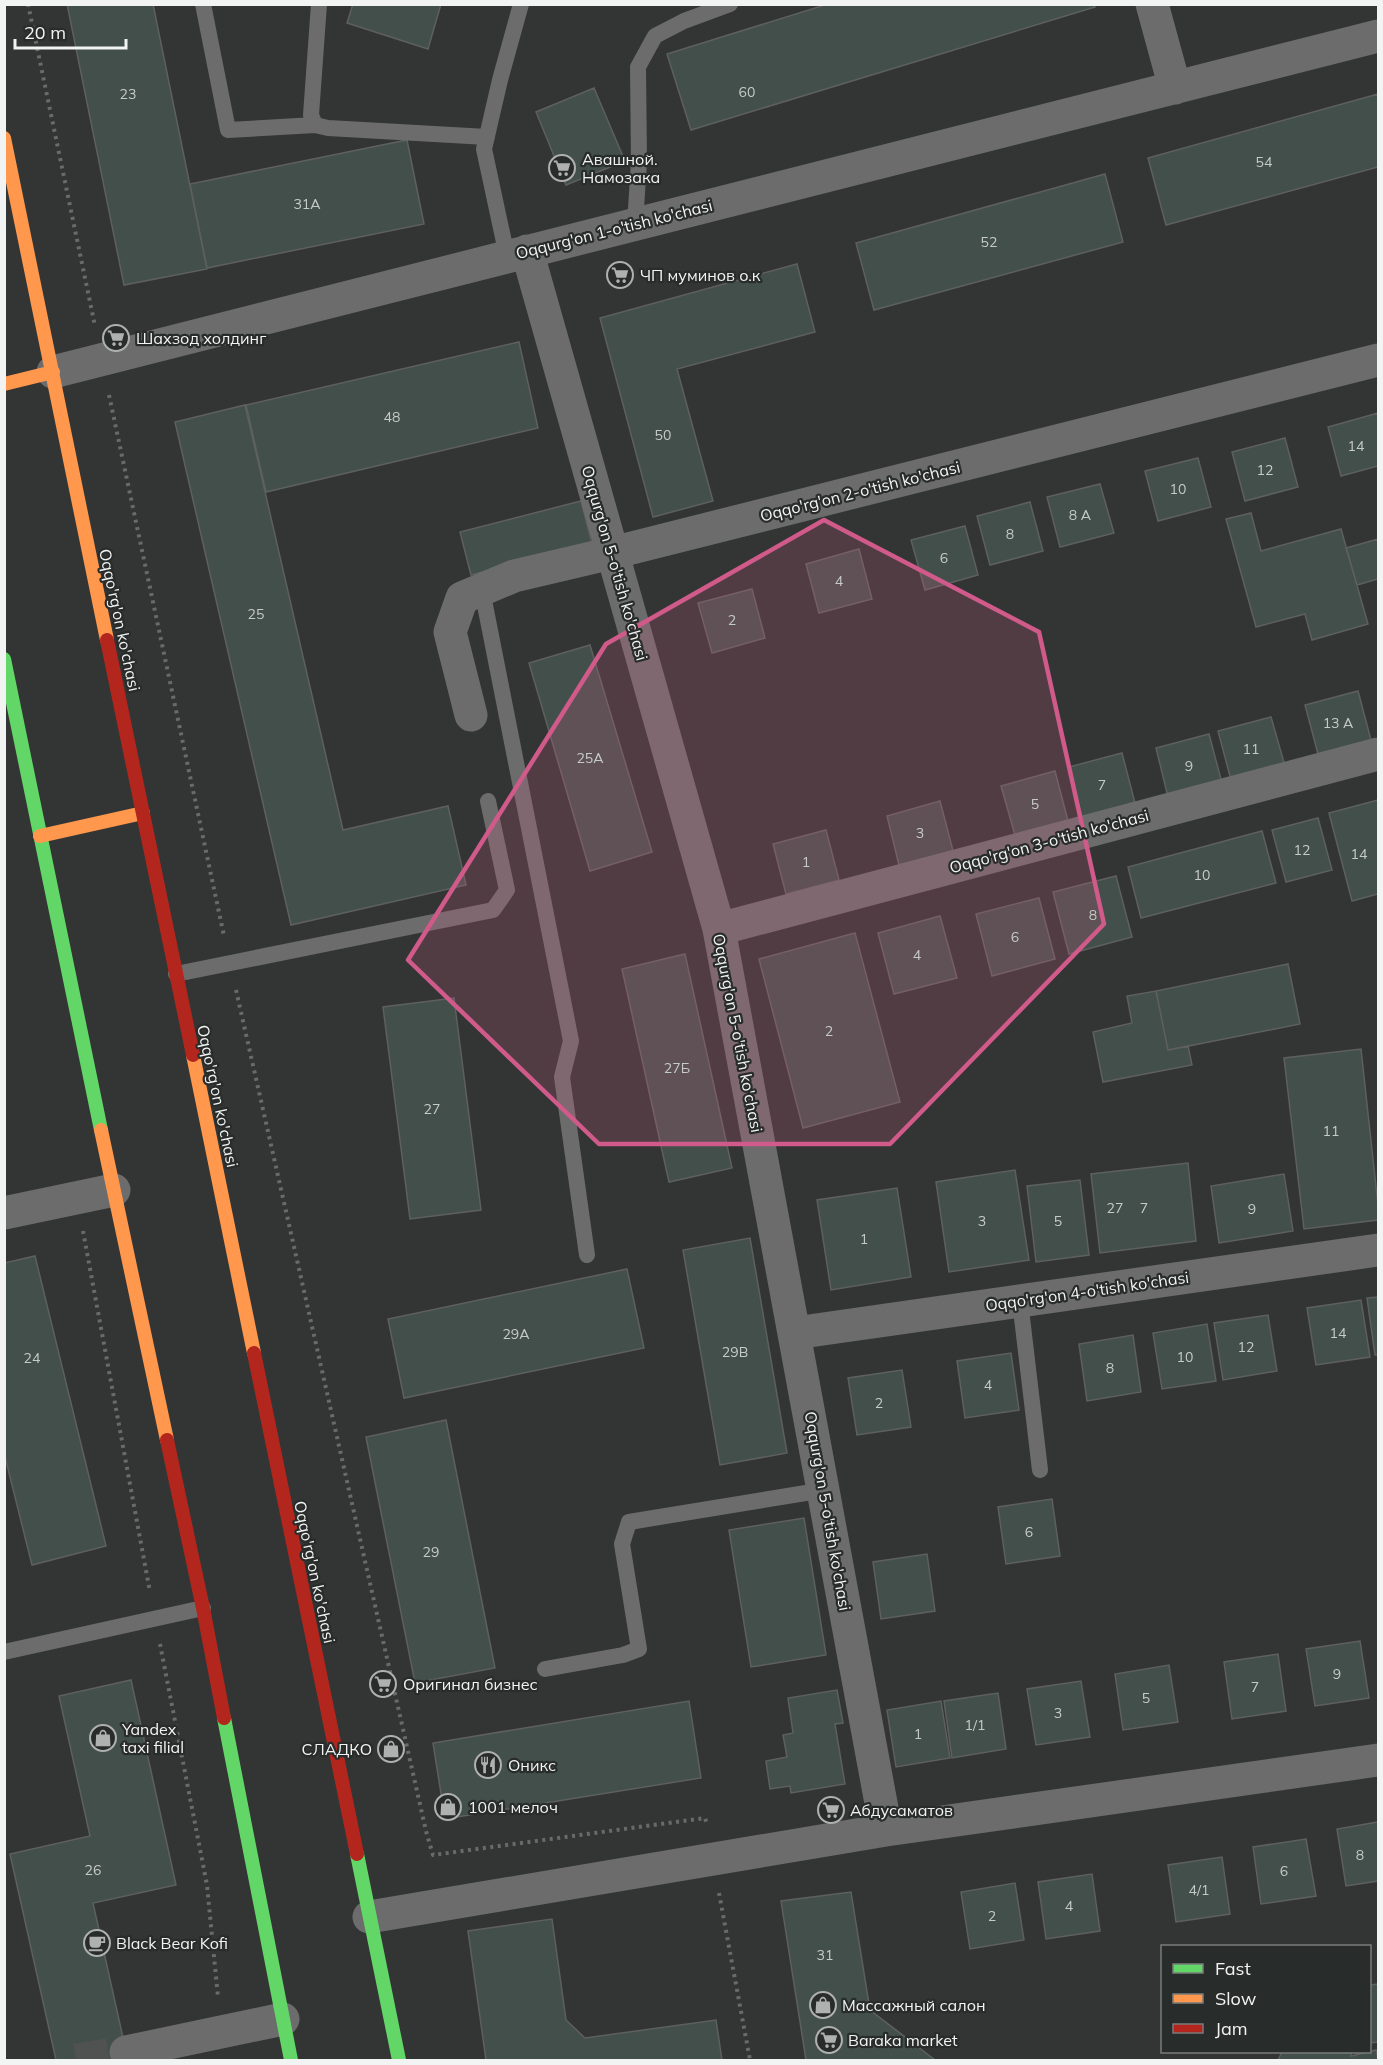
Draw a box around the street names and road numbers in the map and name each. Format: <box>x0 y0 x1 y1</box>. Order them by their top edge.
street label: Oqqurg'on 1-o'tish ko'chasi <box>514 195 714 263</box>
street label: Oqqo'rg'on 2-o'tish ko'chasi <box>758 456 962 526</box>
street label: Oqqurg'on 5-o'tish ko'chasi <box>578 463 652 663</box>
street label: Oqqo'rg'on ko'chasi <box>95 547 145 693</box>
street label: Oqqo'rg'on 3-o'tish ko'chasi <box>947 805 1151 877</box>
street label: Oqqurg'on 5-o'tish ko'chasi <box>709 932 767 1134</box>
street label: Oqqo'rg'on ko'chasi <box>193 1023 243 1169</box>
street label: Oqqo'rg'on 4-o'tish ko'chasi <box>984 1267 1190 1315</box>
street label: Oqqurg'on 5-o'tish ko'chasi <box>801 1410 855 1612</box>
street label: Oqqo'rg'on ko'chasi <box>290 1499 340 1645</box>

